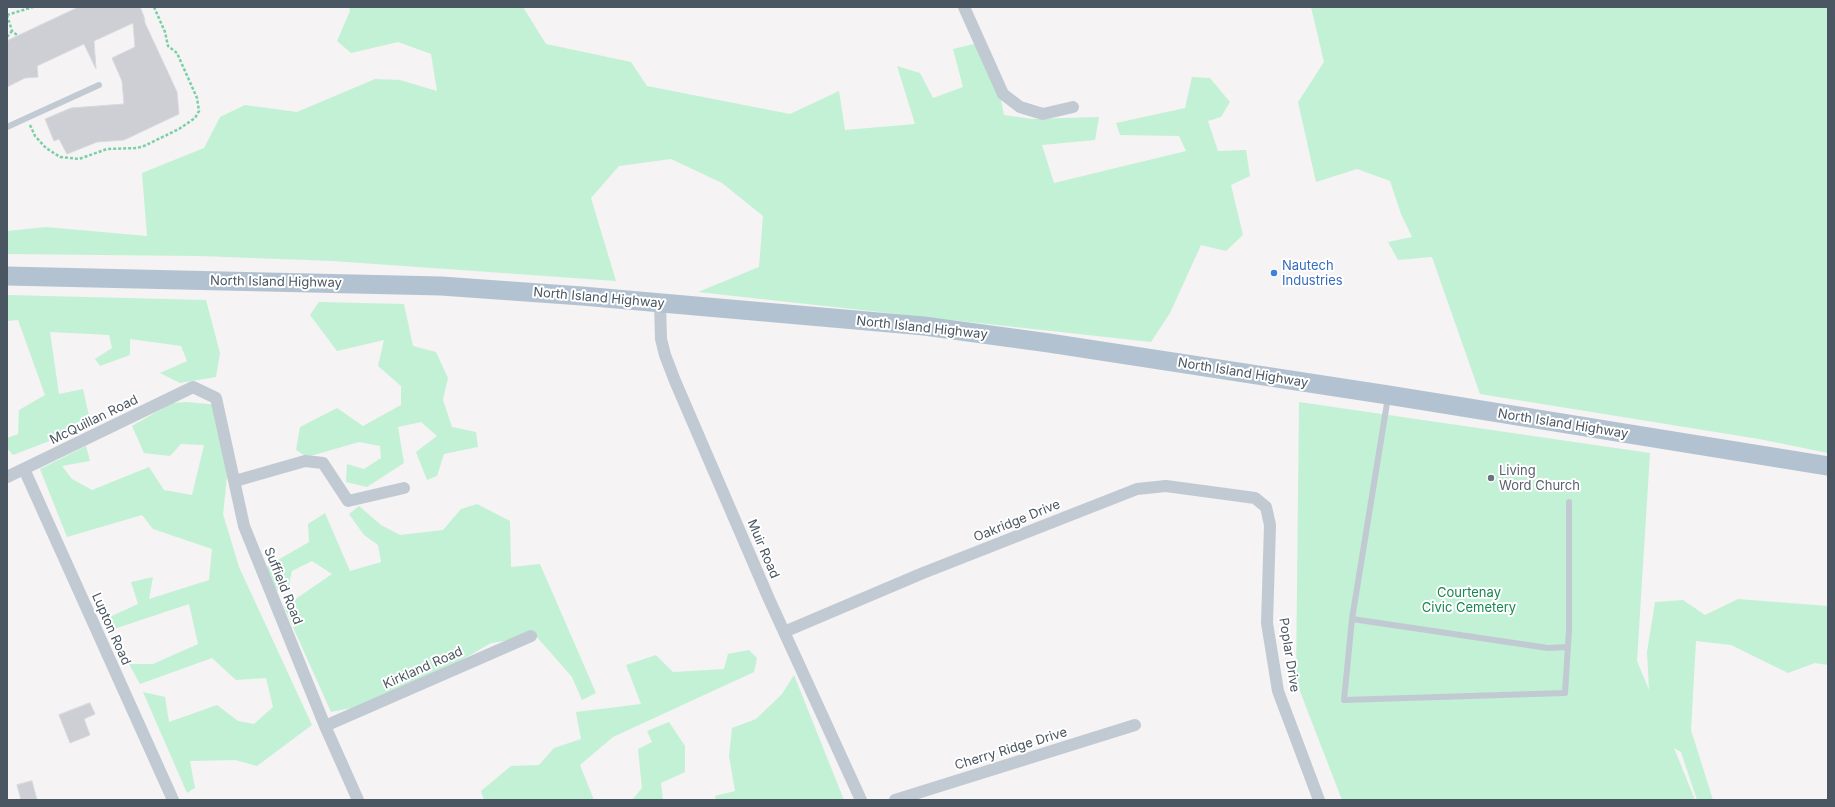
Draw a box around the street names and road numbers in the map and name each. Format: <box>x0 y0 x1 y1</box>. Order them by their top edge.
street label: North Island Highway <box>210 273 342 291</box>
street label: North Island Highway <box>533 284 665 312</box>
street label: North Island Highway <box>856 313 988 343</box>
street label: North Island Highway <box>1177 355 1309 391</box>
street label: McQuillan Road <box>47 392 141 448</box>
street label: North Island Highway <box>1497 406 1629 442</box>
street label: Oakridge Drive <box>971 497 1063 545</box>
street label: Muir Road <box>744 517 782 581</box>
street label: Suffield Road <box>260 545 306 627</box>
street label: Lupton Road <box>88 590 134 668</box>
street label: Poplar Drive <box>1275 617 1303 693</box>
street label: Kirkland Road <box>381 644 465 692</box>
street label: Cherry Ridge Drive <box>953 724 1069 774</box>

